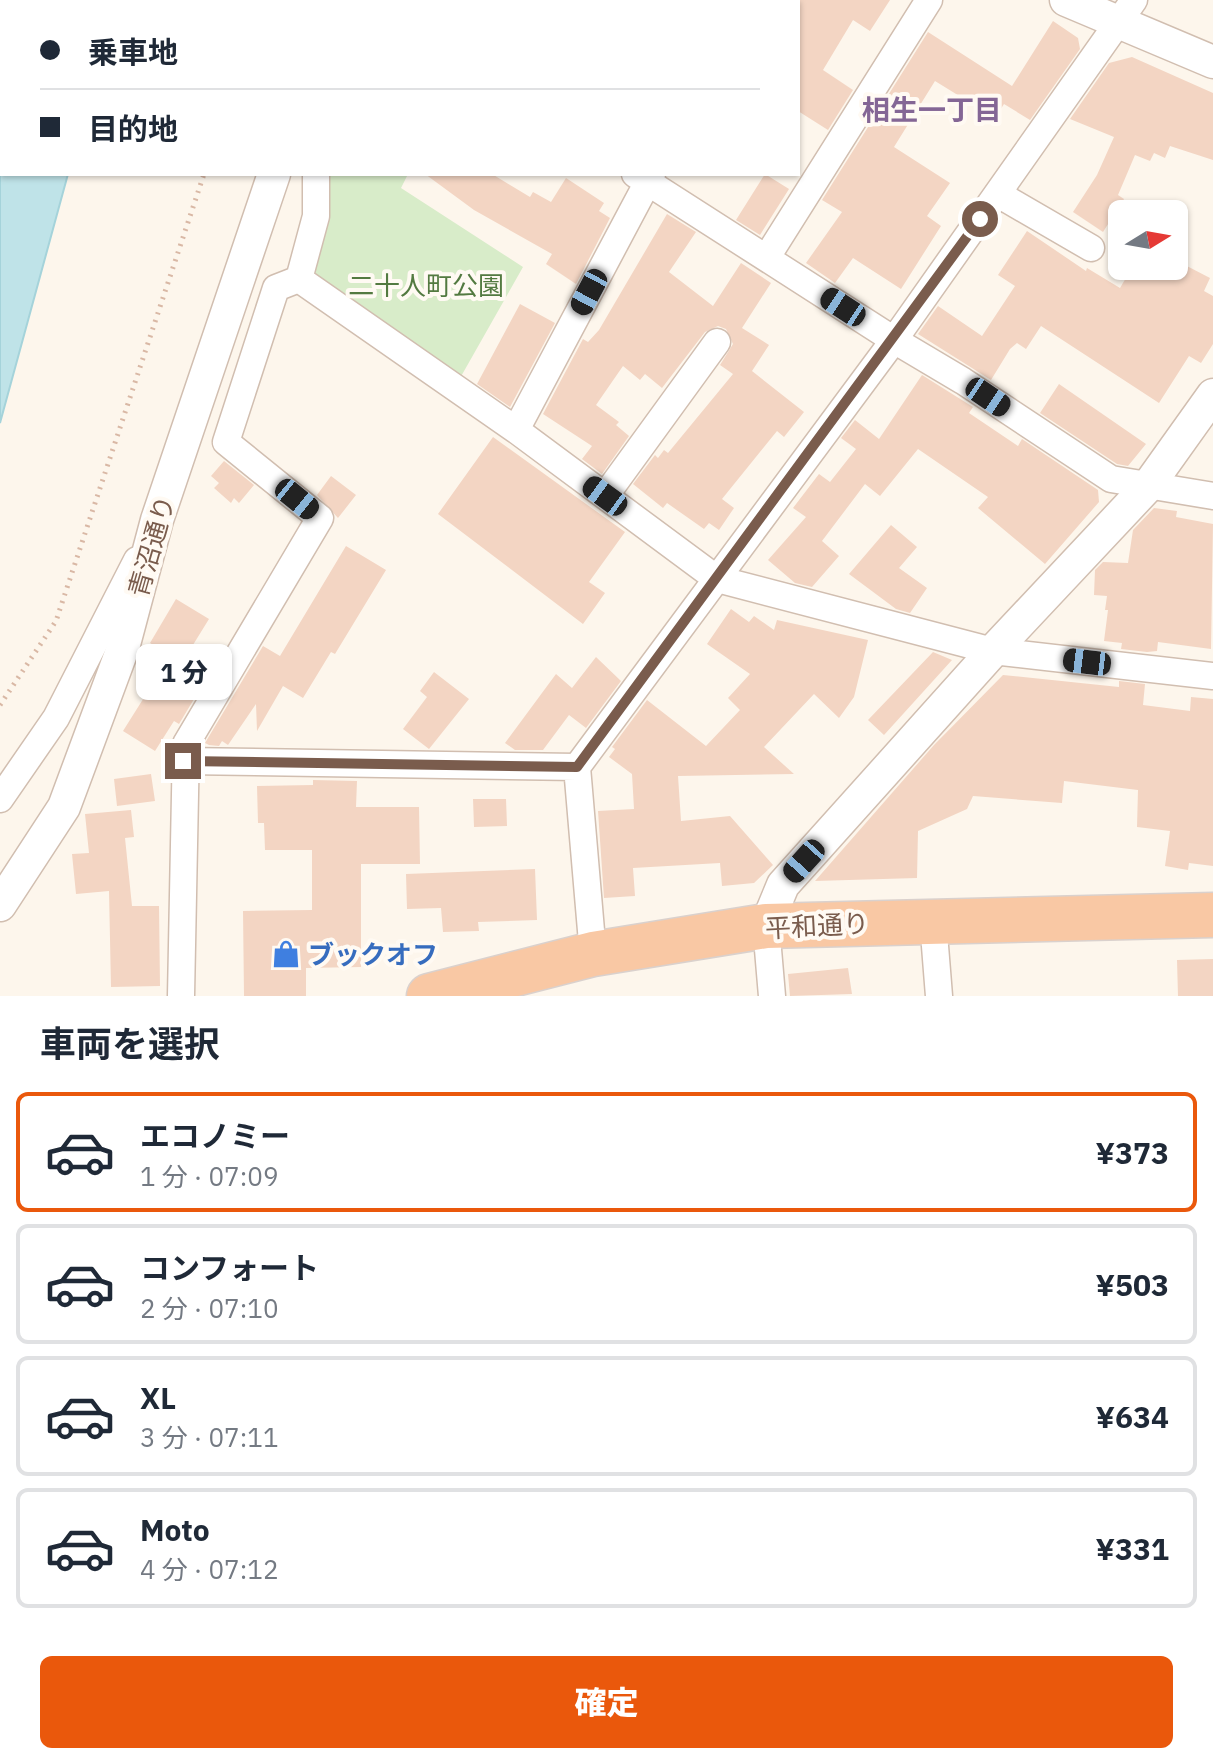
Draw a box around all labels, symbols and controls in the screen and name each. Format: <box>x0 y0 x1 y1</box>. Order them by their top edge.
text: 乗車地 <box>88 32 178 71</box>
district label: 相生一丁目 <box>862 91 1002 128</box>
text: 目的地 <box>88 109 178 148</box>
north arrow <box>1108 200 1188 280</box>
map controls <box>1108 200 1188 280</box>
route start <box>962 201 998 237</box>
car <box>567 265 611 319</box>
park label: 二十人町公園 <box>348 268 504 302</box>
car <box>816 284 870 330</box>
car <box>961 374 1015 420</box>
car <box>579 472 631 520</box>
car <box>271 475 323 523</box>
street label: 青沼通り <box>120 491 182 601</box>
callout: 1 分 <box>135 645 231 701</box>
car <box>1062 647 1112 677</box>
text: 1 分 <box>160 655 208 689</box>
route end <box>165 743 201 779</box>
car <box>779 835 829 887</box>
street label: 平和通り <box>764 905 870 945</box>
place label: ブックオフ <box>308 937 438 971</box>
shop icon: ブックオフ <box>271 939 301 969</box>
text: 車両を選択 <box>40 1020 220 1067</box>
icon: car <box>44 1116 116 1188</box>
text: エコノミー <box>140 1116 290 1155</box>
text: ¥373 <box>1096 1133 1169 1172</box>
text: 1 分 · 07:09 <box>140 1159 278 1193</box>
icon: car <box>44 1248 116 1320</box>
text: コンフォート <box>140 1248 319 1287</box>
text: ¥503 <box>1096 1265 1169 1304</box>
text: 2 分 · 07:10 <box>140 1291 278 1325</box>
text: XL <box>140 1378 176 1417</box>
icon: car <box>44 1380 116 1452</box>
text: ¥634 <box>1096 1397 1169 1436</box>
text: 3 分 · 07:11 <box>140 1420 278 1454</box>
text: Moto <box>140 1510 210 1549</box>
icon: car <box>44 1512 116 1584</box>
text: ¥331 <box>1096 1529 1169 1568</box>
text: 4 分 · 07:12 <box>140 1552 278 1586</box>
button: 確定 <box>40 1656 1173 1748</box>

